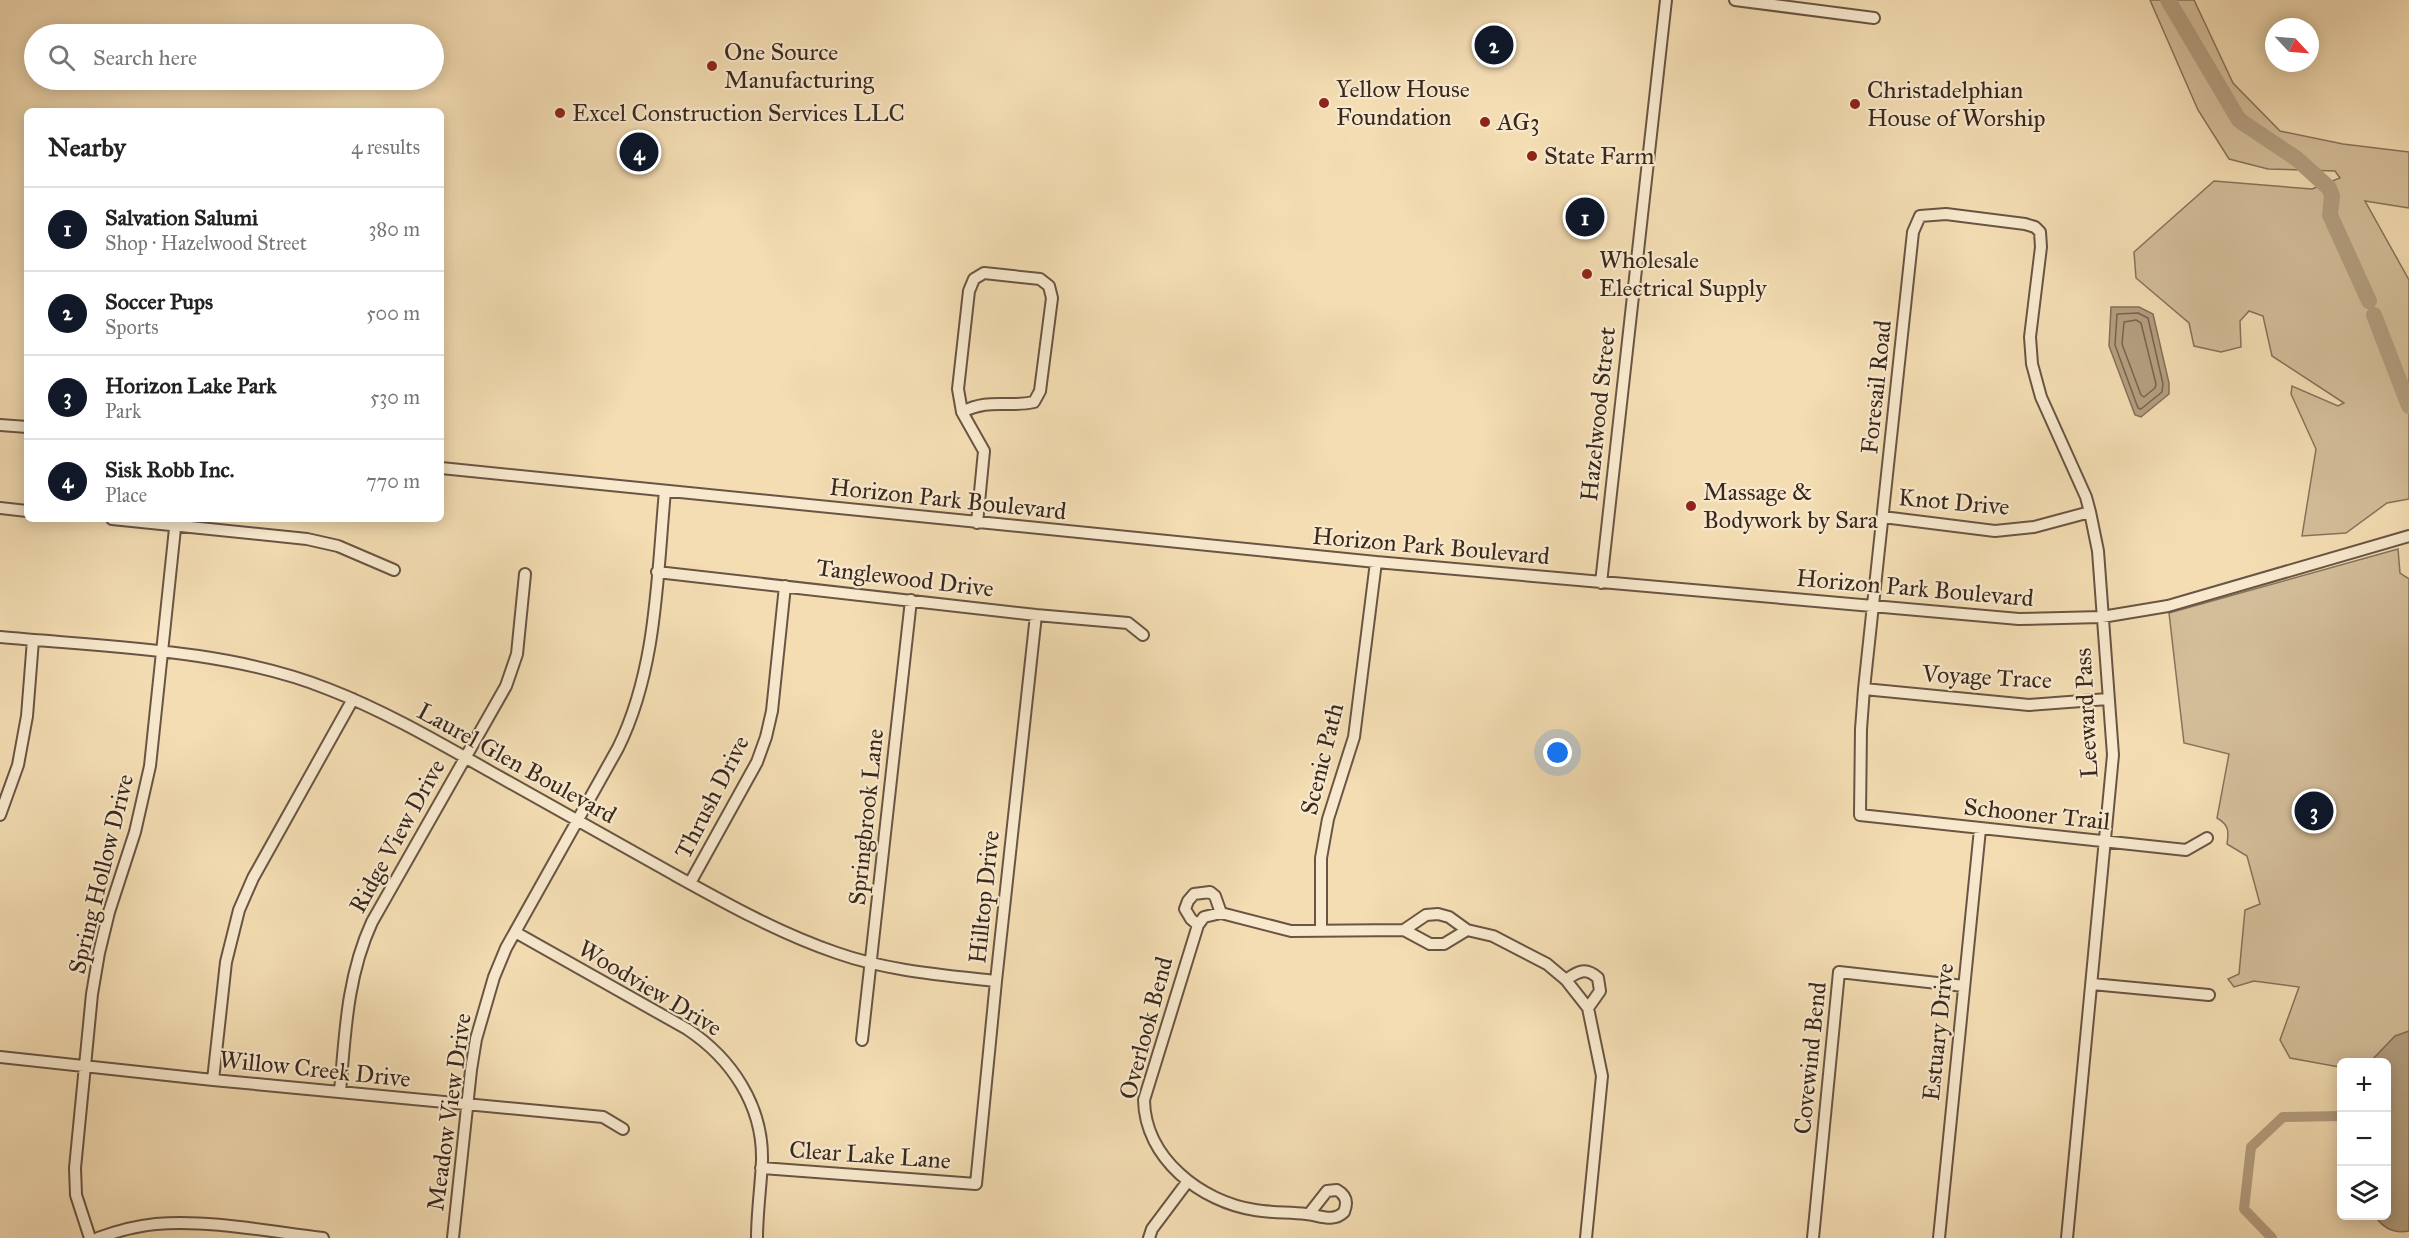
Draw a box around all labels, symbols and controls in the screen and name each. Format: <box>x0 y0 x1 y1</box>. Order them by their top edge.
north arrow <box>2265 18 2319 72</box>
pin: 2 <box>1474 22 1514 68</box>
search box <box>24 24 444 90</box>
place label: One Source Manufacturing <box>724 37 875 95</box>
icon: search <box>45 41 78 74</box>
text: Search here <box>93 44 197 71</box>
marker: One Source Manufacturing <box>705 59 719 73</box>
place label: Yellow House Foundation <box>1336 74 1470 132</box>
place label: Christadelphian House of Worship <box>1867 75 2046 133</box>
marker: Yellow House Foundation <box>1317 96 1331 110</box>
marker: Christadelphian House of Worship <box>1848 97 1862 111</box>
place label: Excel Construction Services LLC <box>572 98 905 128</box>
marker: Excel Construction Services LLC <box>553 106 567 120</box>
place label: AG3 <box>1496 107 1540 137</box>
marker: AG3 <box>1478 115 1492 129</box>
pin: 4 <box>620 130 658 174</box>
text: Nearby <box>48 131 126 163</box>
text: 4 results <box>351 135 420 159</box>
place label: State Farm <box>1544 141 1655 171</box>
marker: State Farm <box>1525 149 1539 163</box>
pin: 1 <box>1566 194 1604 240</box>
text: Salvation Salumi <box>105 204 258 231</box>
text: 1 <box>64 217 71 241</box>
text: 380 m <box>369 217 420 241</box>
text: Shop · Hazelwood Street <box>105 231 307 255</box>
place label: Wholesale Electrical Supply <box>1599 245 1767 303</box>
marker: Wholesale Electrical Supply <box>1580 267 1594 281</box>
text: Soccer Pups <box>105 288 213 315</box>
text: 2 <box>63 301 72 325</box>
text: 500 m <box>366 301 420 325</box>
text: Sports <box>105 315 159 339</box>
street label: Foresail Road <box>1854 319 1898 455</box>
street label: Hazelwood Street <box>1574 325 1622 503</box>
text: Horizon Lake Park <box>105 372 277 399</box>
text: 3 <box>64 385 72 409</box>
text: 530 m <box>370 385 420 409</box>
text: Park <box>105 399 141 423</box>
text: Sisk Robb Inc. <box>105 456 234 483</box>
text: 4 <box>62 469 73 493</box>
text: 770 m <box>366 469 420 493</box>
street label: Horizon Park Boulevard <box>828 472 1068 526</box>
place label: Massage & Bodywork by Sara <box>1703 477 1879 535</box>
street label: Knot Drive <box>1897 482 2011 522</box>
text: Place <box>105 483 147 507</box>
marker: Massage & Bodywork by Sara <box>1684 499 1698 513</box>
street label: Horizon Park Boulevard <box>1311 521 1551 571</box>
street label: Tanglewood Drive <box>815 552 995 604</box>
street label: Horizon Park Boulevard <box>1795 563 2035 613</box>
street label: Leeward Pass <box>2068 647 2104 779</box>
street label: Voyage Trace <box>1920 659 2053 695</box>
street label: Laurel Glen Boulevard <box>412 696 622 830</box>
street label: Scenic Path <box>1294 700 1350 818</box>
street label: Springbrook Lane <box>842 727 890 907</box>
street label: Thrush Drive <box>668 730 756 864</box>
your location <box>1543 738 1572 767</box>
street label: Ridge View Drive <box>342 754 452 918</box>
street label: Spring Hollow Drive <box>62 771 140 977</box>
pin: 3 <box>2294 788 2334 834</box>
street label: Schooner Trail <box>1962 791 2112 837</box>
street label: Hilltop Drive <box>962 829 1006 965</box>
street label: Woodview Drive <box>573 933 727 1043</box>
street label: Overlook Bend <box>1113 953 1179 1103</box>
street label: Estuary Drive <box>1916 962 1960 1102</box>
street label: Covewind Bend <box>1787 980 1833 1136</box>
street label: Meadow View Drive <box>420 1011 478 1213</box>
street label: Willow Creek Drive <box>218 1044 412 1094</box>
map controls <box>2337 1058 2391 1220</box>
button: + <box>2337 1058 2391 1112</box>
button: − <box>2337 1112 2391 1166</box>
street label: Clear Lake Lane <box>788 1134 952 1176</box>
button: layers <box>2337 1166 2391 1220</box>

